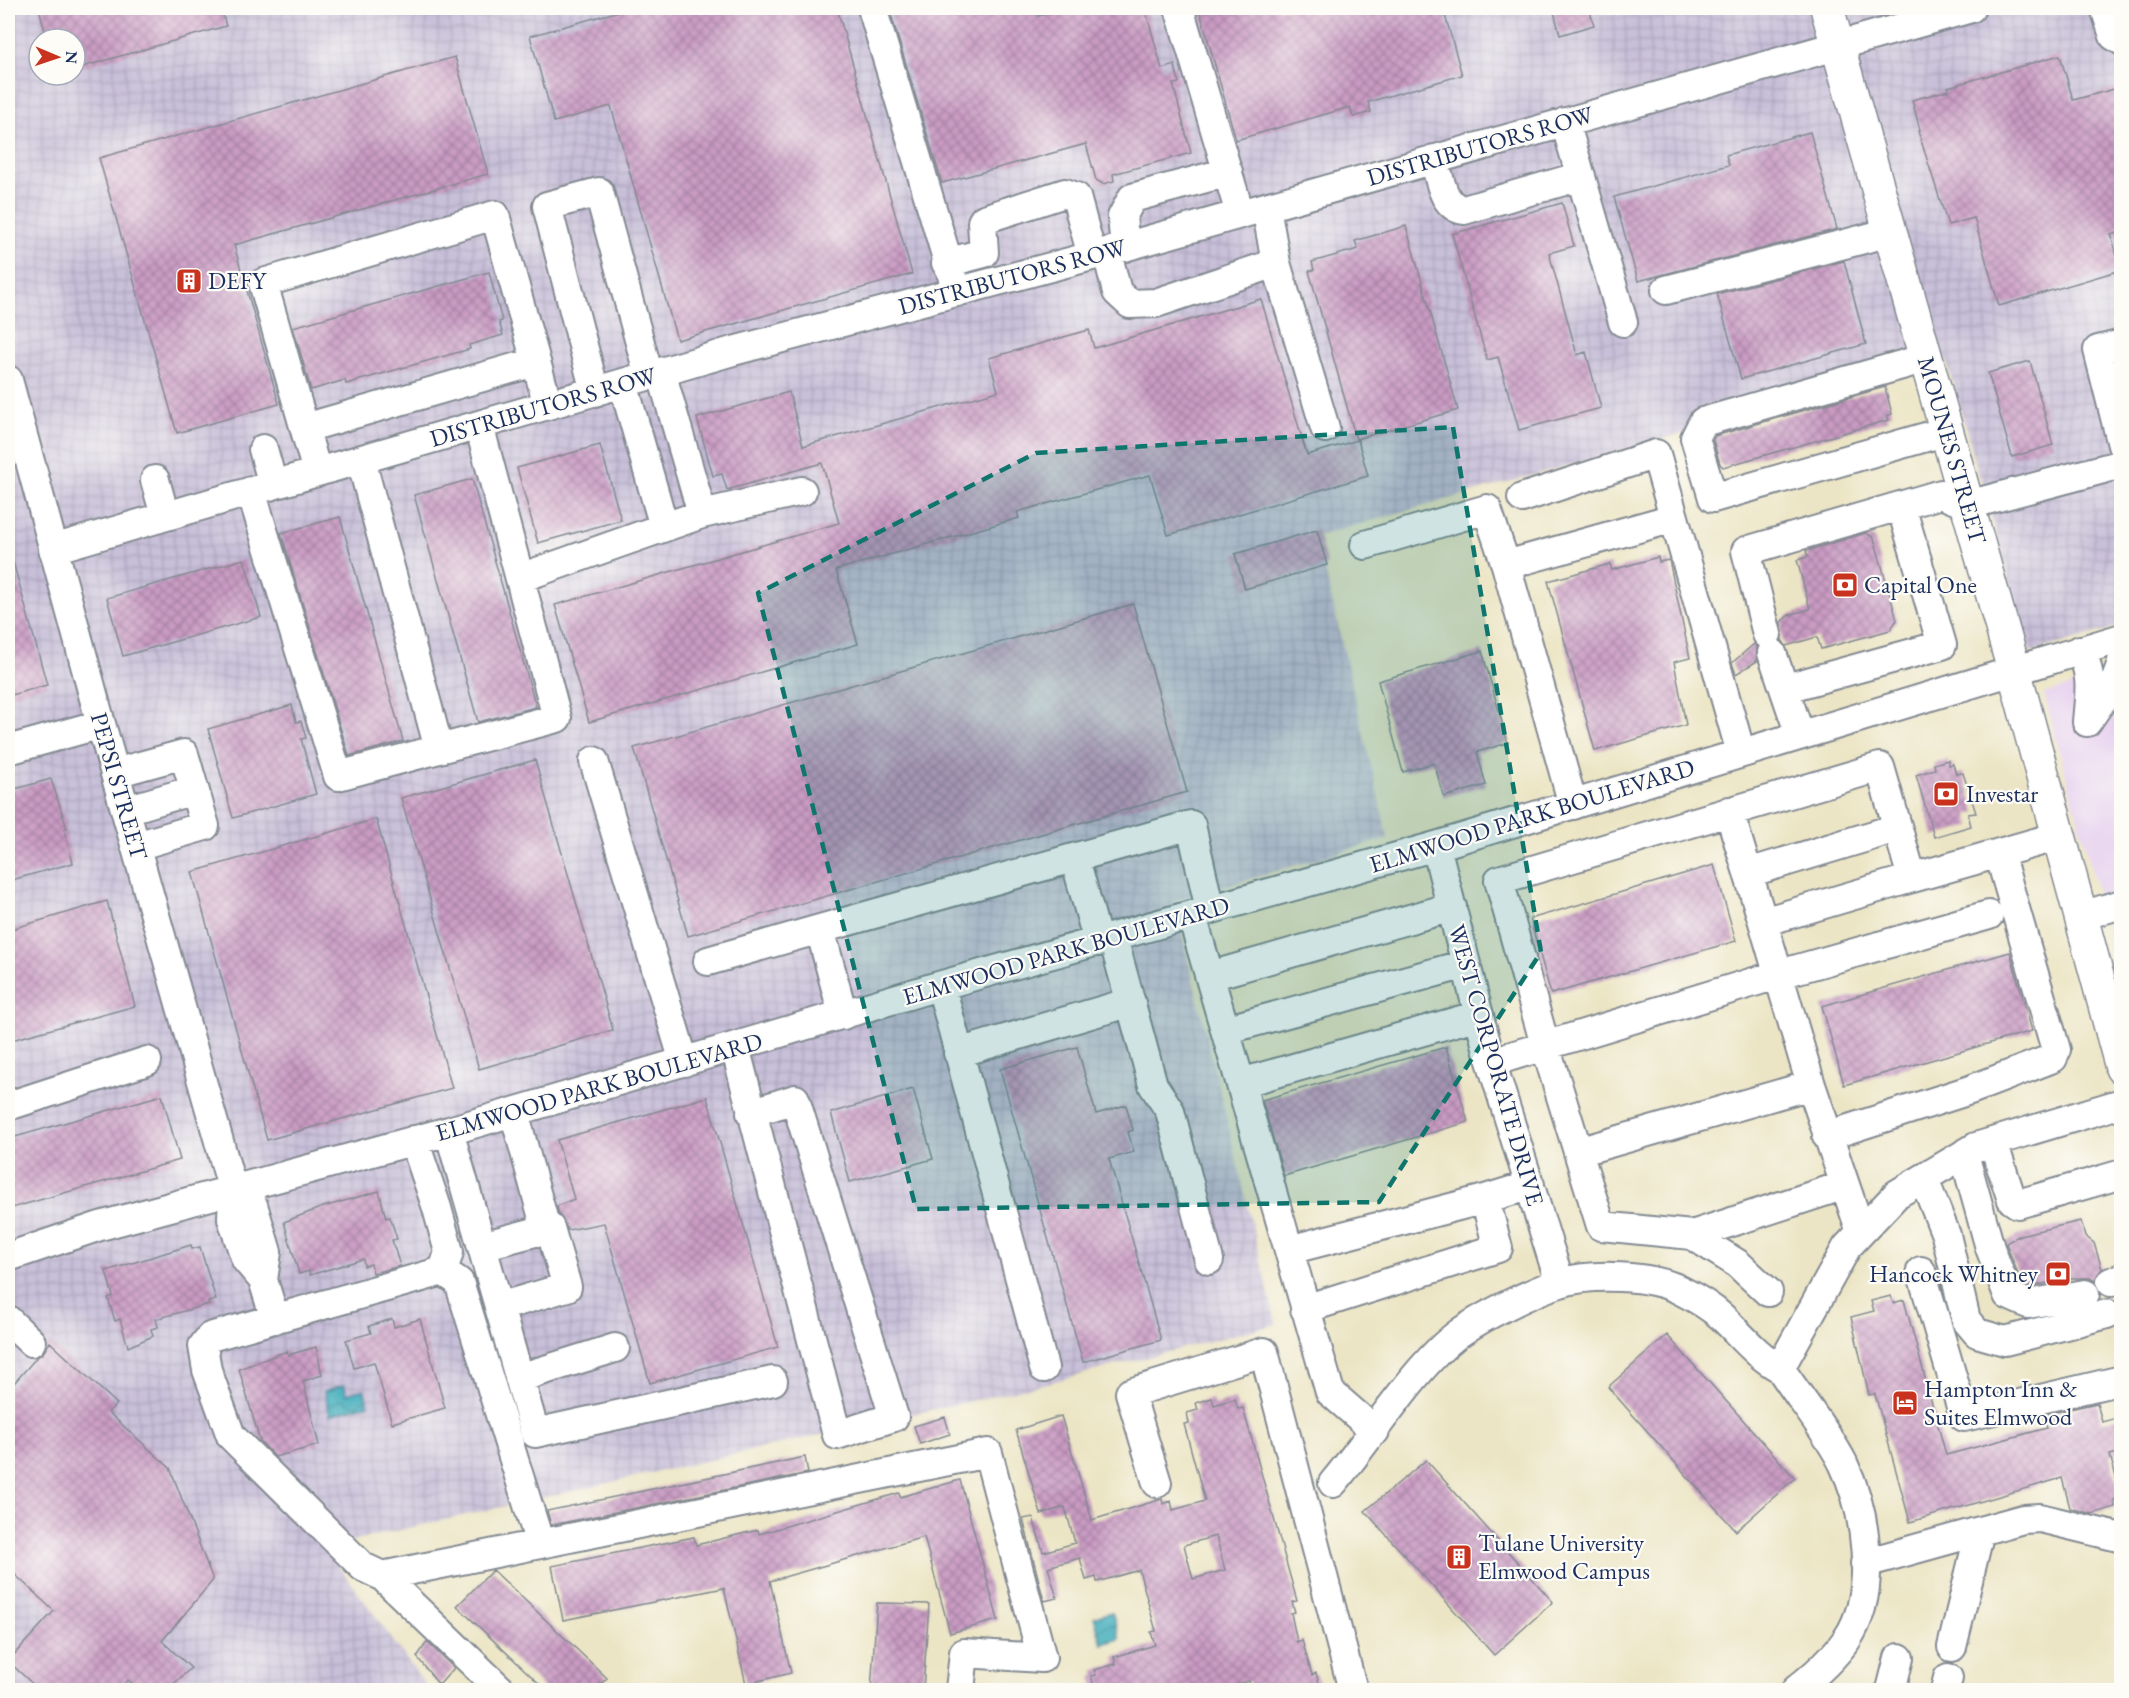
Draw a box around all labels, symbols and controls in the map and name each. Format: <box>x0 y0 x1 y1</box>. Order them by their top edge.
north arrow <box>27 27 87 87</box>
text: N <box>61 51 82 64</box>
street label: DISTRIBUTORS ROW <box>1363 98 1598 193</box>
street label: DISTRIBUTORS ROW <box>895 231 1130 322</box>
place label: DEFY <box>208 265 267 296</box>
building icon: DEFY <box>174 266 204 296</box>
street label: MOUNES STREET <box>1911 353 1994 548</box>
street label: DISTRIBUTORS ROW <box>426 359 661 454</box>
place label: Capital One <box>1864 569 1977 600</box>
bank icon: Capital One <box>1830 570 1860 600</box>
street label: PEPSI STREET <box>84 709 156 864</box>
street label: ELMWOOD PARK BOULEVARD <box>1366 751 1698 880</box>
place label: Investar <box>1966 778 2038 809</box>
bank icon: Investar <box>1931 779 1961 809</box>
street label: ELMWOOD PARK BOULEVARD <box>899 889 1233 1012</box>
street label: WEST CORPORATE DRIVE <box>1441 921 1552 1209</box>
street label: ELMWOOD PARK BOULEVARD <box>432 1025 766 1148</box>
place label: Hancock Whitney <box>1869 1258 2038 1289</box>
bank icon: Hancock Whitney <box>2043 1259 2073 1289</box>
place label: Hampton Inn & Suites Elmwood <box>1924 1373 2077 1432</box>
hotel icon: Hampton Inn & Suites Elmwood <box>1890 1388 1920 1418</box>
place label: Tulane University Elmwood Campus <box>1478 1527 1650 1586</box>
building icon: Tulane University Elmwood Campus <box>1444 1542 1474 1572</box>

